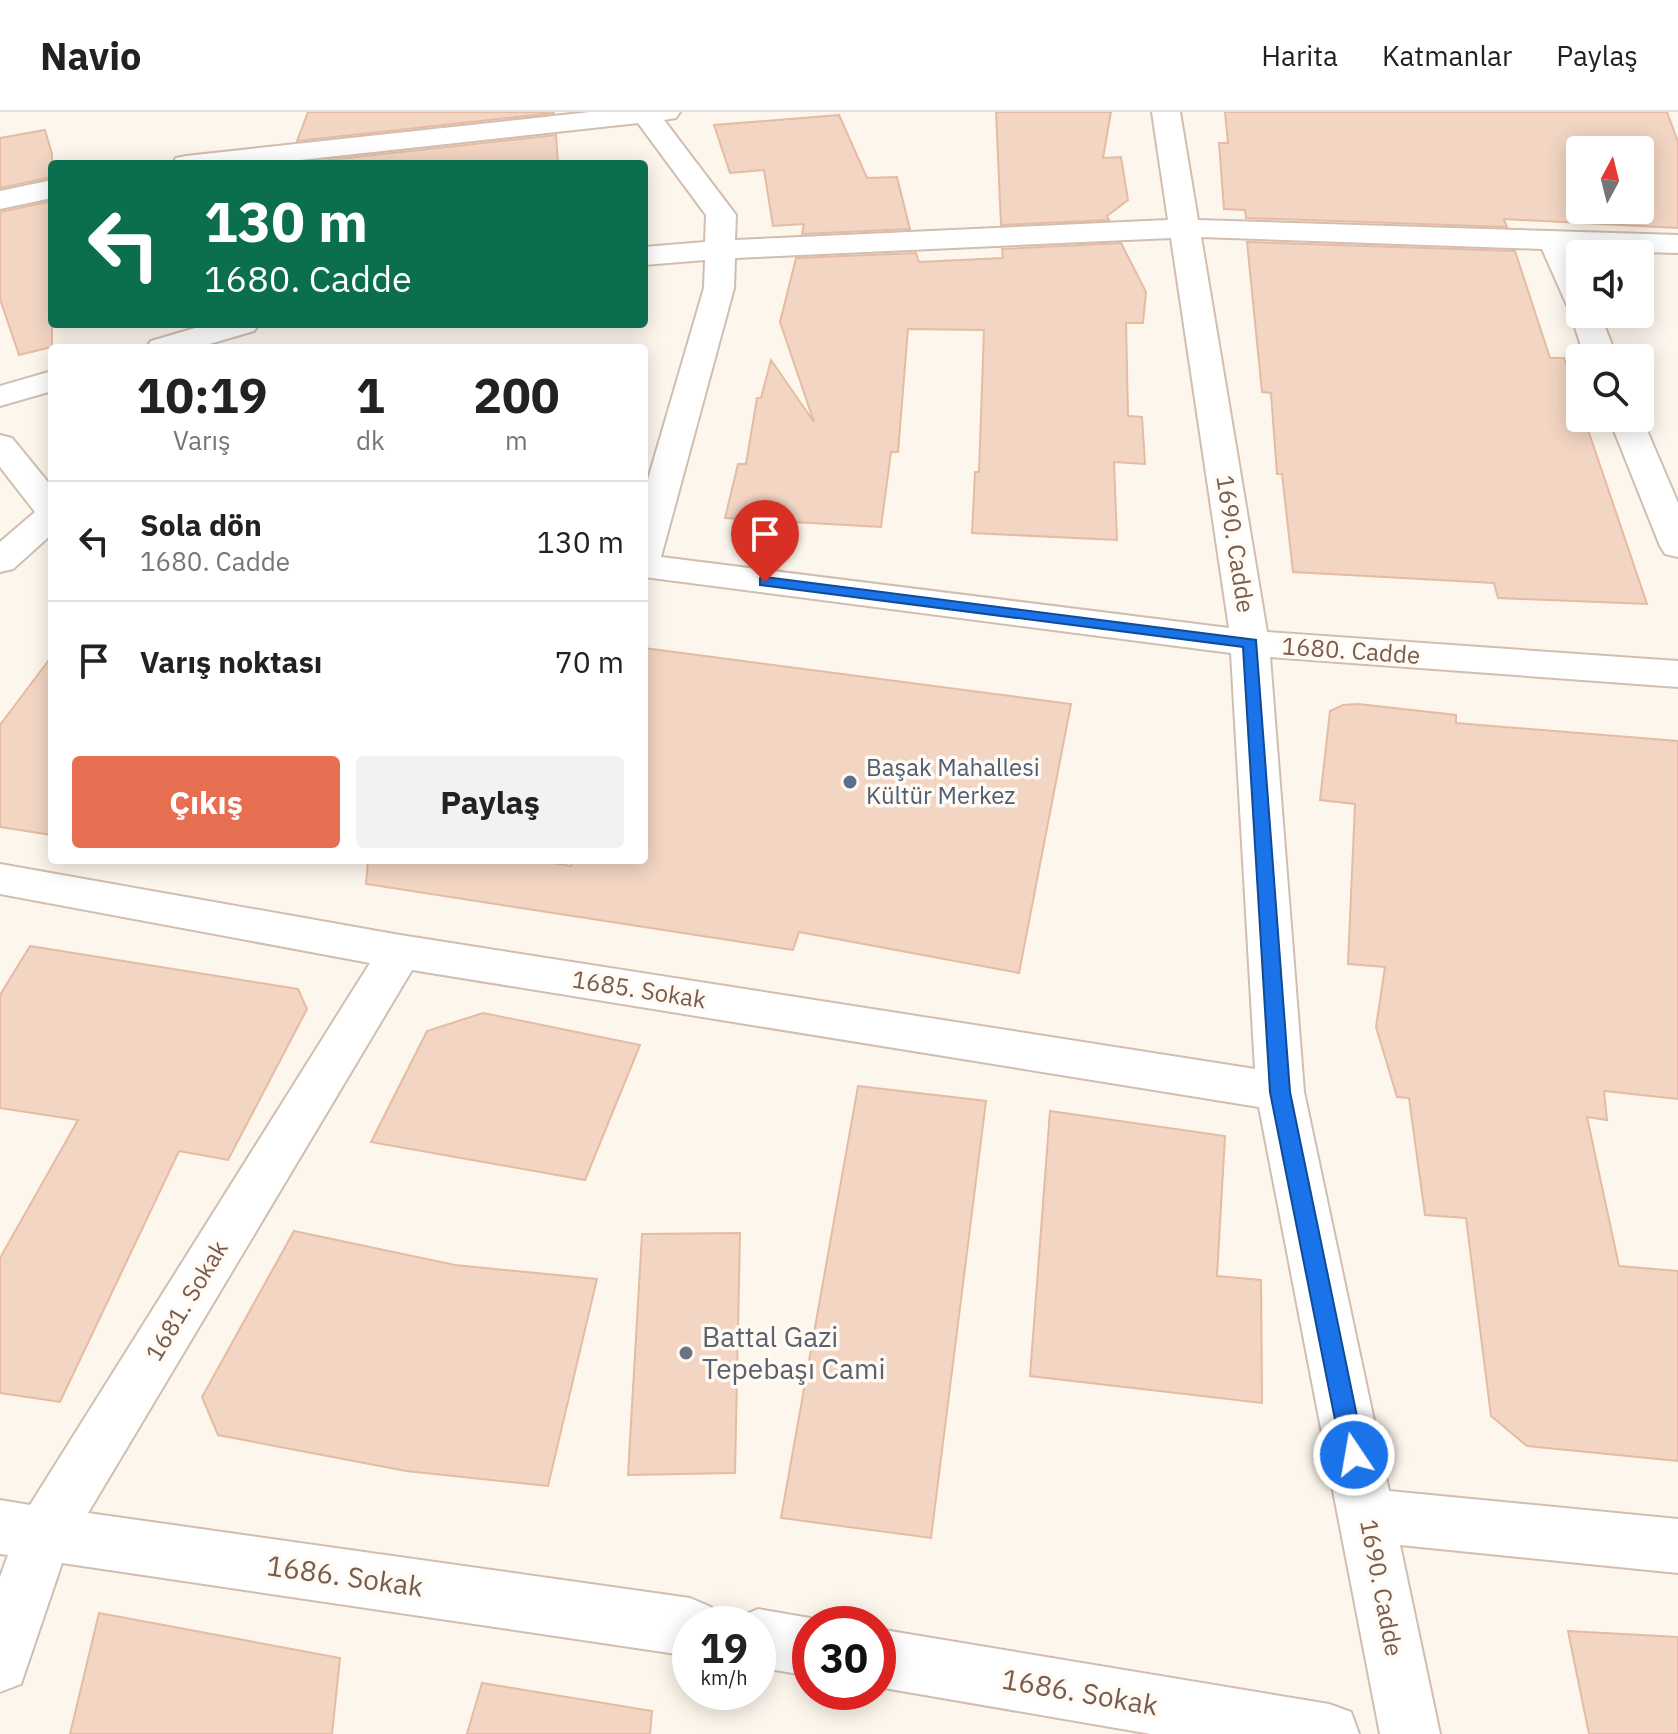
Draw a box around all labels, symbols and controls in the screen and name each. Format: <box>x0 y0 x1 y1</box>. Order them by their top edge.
text: Navio <box>40 31 142 80</box>
text: Harita <box>1261 37 1338 74</box>
text: Katmanlar <box>1382 37 1512 74</box>
text: Paylaş <box>1556 37 1638 74</box>
north arrow <box>1566 136 1654 224</box>
map controls <box>1566 136 1654 432</box>
text: 130 m <box>204 185 368 257</box>
icon: left <box>72 192 176 296</box>
button: sound <box>1566 240 1654 328</box>
text: 1680. Cadde <box>204 255 412 302</box>
button: search <box>1566 344 1654 432</box>
text: 10:19 <box>136 364 267 426</box>
text: 1 <box>356 364 385 426</box>
text: 200 <box>473 364 560 426</box>
text: Varış <box>173 423 231 457</box>
text: dk <box>356 423 385 457</box>
text: m <box>505 423 528 457</box>
street label: 1690. Cadde <box>1209 473 1263 615</box>
pin <box>731 500 799 582</box>
text: Sola dön <box>140 505 262 544</box>
icon: arrive <box>743 512 787 556</box>
icon: left <box>72 519 116 563</box>
text: 130 m <box>537 522 624 561</box>
text: 1680. Cadde <box>140 544 290 578</box>
street label: 1680. Cadde <box>1281 629 1421 671</box>
icon: arrive <box>72 639 116 683</box>
text: Varış noktası <box>140 642 322 681</box>
text: 70 m <box>555 642 624 681</box>
place label: Başak Mahallesi Kültür Merkez <box>866 751 1040 811</box>
button: Çıkış <box>72 756 340 848</box>
button: Paylaş <box>356 756 624 848</box>
marker: Başak Mahallesi Kültür Merkez <box>841 773 859 791</box>
street label: 1685. Sokak <box>570 963 709 1015</box>
street label: 1681. Sokak <box>138 1234 235 1367</box>
place label: Battal Gazi Tepebaşı Cami <box>702 1318 885 1387</box>
marker: Battal Gazi Tepebaşı Cami <box>677 1344 695 1362</box>
position arrow <box>1312 1413 1396 1497</box>
street label: 1690. Cadde <box>1353 1517 1411 1659</box>
street label: 1686. Sokak <box>264 1546 426 1605</box>
speed limit sign: 30 <box>792 1606 896 1710</box>
text: 19 <box>700 1622 748 1674</box>
street label: 1686. Sokak <box>999 1660 1161 1723</box>
text: km/h <box>700 1664 748 1691</box>

